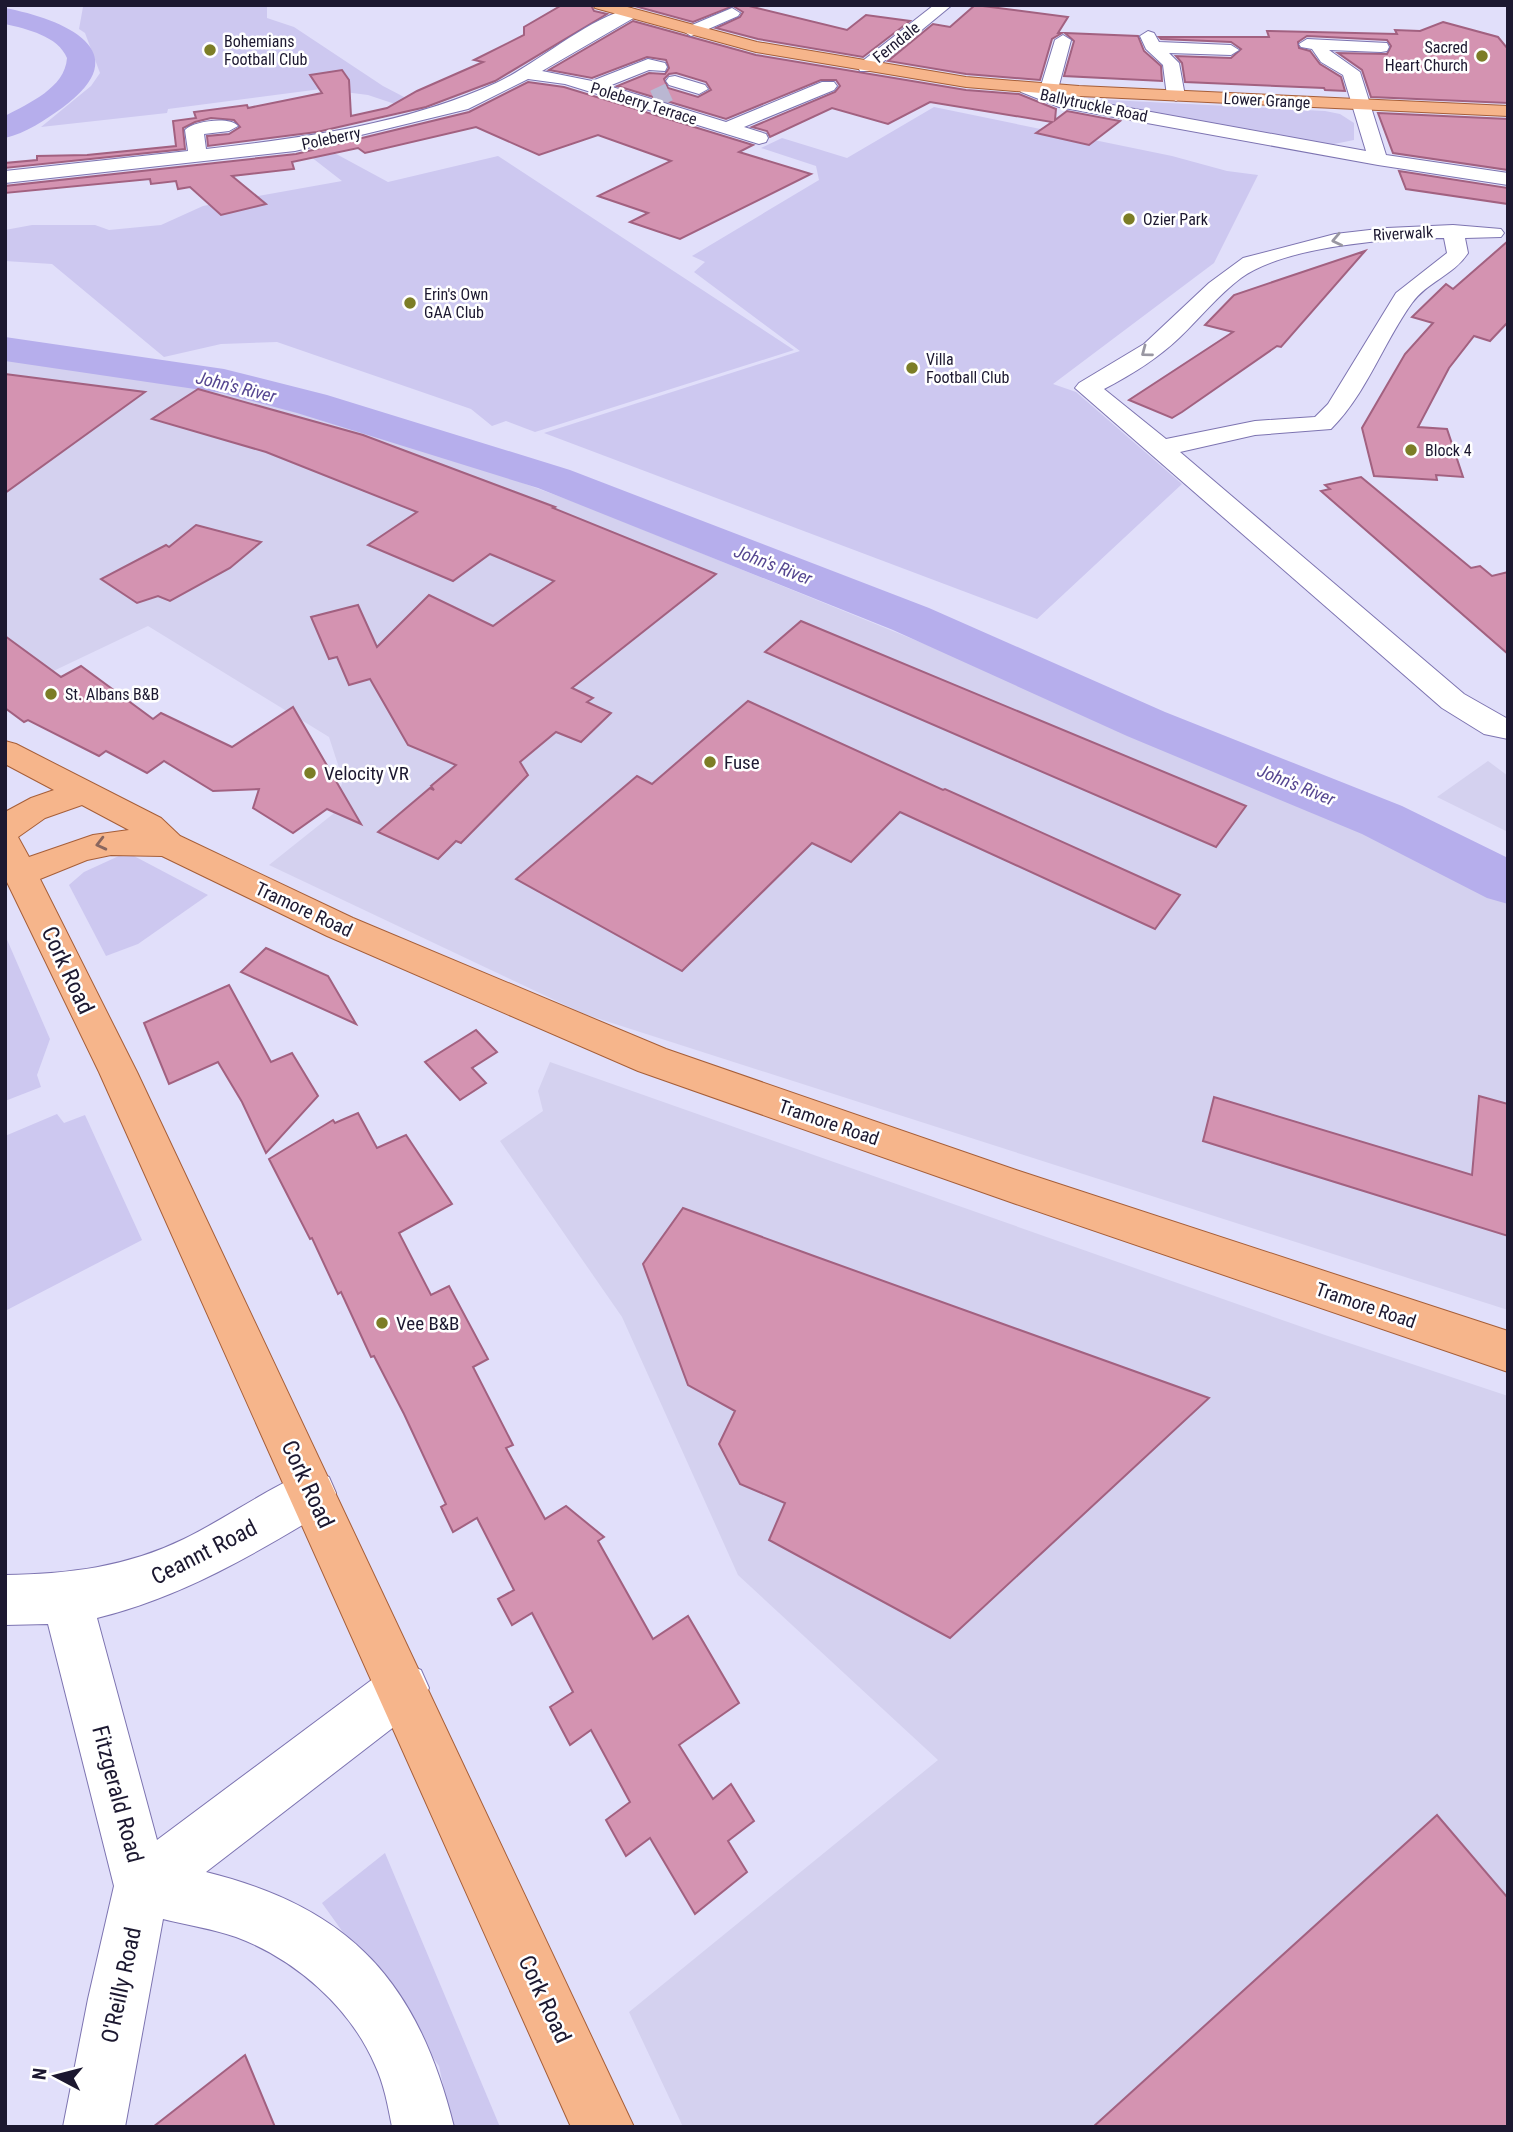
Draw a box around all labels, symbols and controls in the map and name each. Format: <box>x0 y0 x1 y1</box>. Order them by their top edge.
street label: Ferndale <box>869 18 923 67</box>
place label: Bohemians Football Club <box>224 32 307 69</box>
place label: Sacred Heart Church <box>1385 38 1468 75</box>
marker: Bohemians Football Club <box>202 42 218 58</box>
marker: Sacred Heart Church <box>1474 48 1490 64</box>
street label: Poleberry Terrace <box>588 78 699 129</box>
street label: Ballytruckle Road <box>1038 85 1149 126</box>
street label: Lower Grange <box>1223 89 1311 112</box>
street label: Poleberry <box>300 123 363 154</box>
place label: Ozier Park <box>1143 210 1209 229</box>
marker: Ozier Park <box>1121 211 1137 227</box>
street label: Riverwalk <box>1372 222 1434 245</box>
one-way arrow <box>1331 231 1343 246</box>
place label: Erin's Own GAA Club <box>424 285 488 322</box>
marker: Erin's Own GAA Club <box>402 295 418 311</box>
one-way arrow <box>1141 344 1154 357</box>
place label: Villa Football Club <box>926 350 1009 387</box>
marker: Villa Football Club <box>904 360 920 376</box>
water label: John's River <box>194 366 279 407</box>
place label: Block 4 <box>1425 441 1472 460</box>
marker: Block 4 <box>1403 442 1419 458</box>
water label: John's River <box>731 540 816 589</box>
place label: St. Albans B&B <box>65 685 159 704</box>
marker: St. Albans B&B <box>43 686 59 702</box>
place label: Fuse <box>724 751 760 774</box>
marker: Fuse <box>702 754 718 770</box>
water label: John's River <box>1254 759 1339 810</box>
place label: Velocity VR <box>324 762 409 785</box>
marker: Velocity VR <box>302 765 318 781</box>
one-way arrow <box>96 836 108 850</box>
street label: Tramore Road <box>252 877 356 942</box>
street label: Cork Road <box>36 922 100 1018</box>
street label: Tramore Road <box>776 1095 882 1150</box>
street label: Tramore Road <box>1313 1278 1419 1333</box>
place label: Vee B&B <box>396 1312 460 1335</box>
marker: Vee B&B <box>374 1315 390 1331</box>
street label: Cork Road <box>276 1436 340 1532</box>
street label: Ceannt Road <box>147 1514 262 1591</box>
street label: Fitzgerald Road <box>86 1723 149 1866</box>
street label: O'Reilly Road <box>96 1925 147 2045</box>
street label: Cork Road <box>513 1951 577 2047</box>
north arrow <box>21 2041 91 2111</box>
text: N <box>27 2067 52 2081</box>

